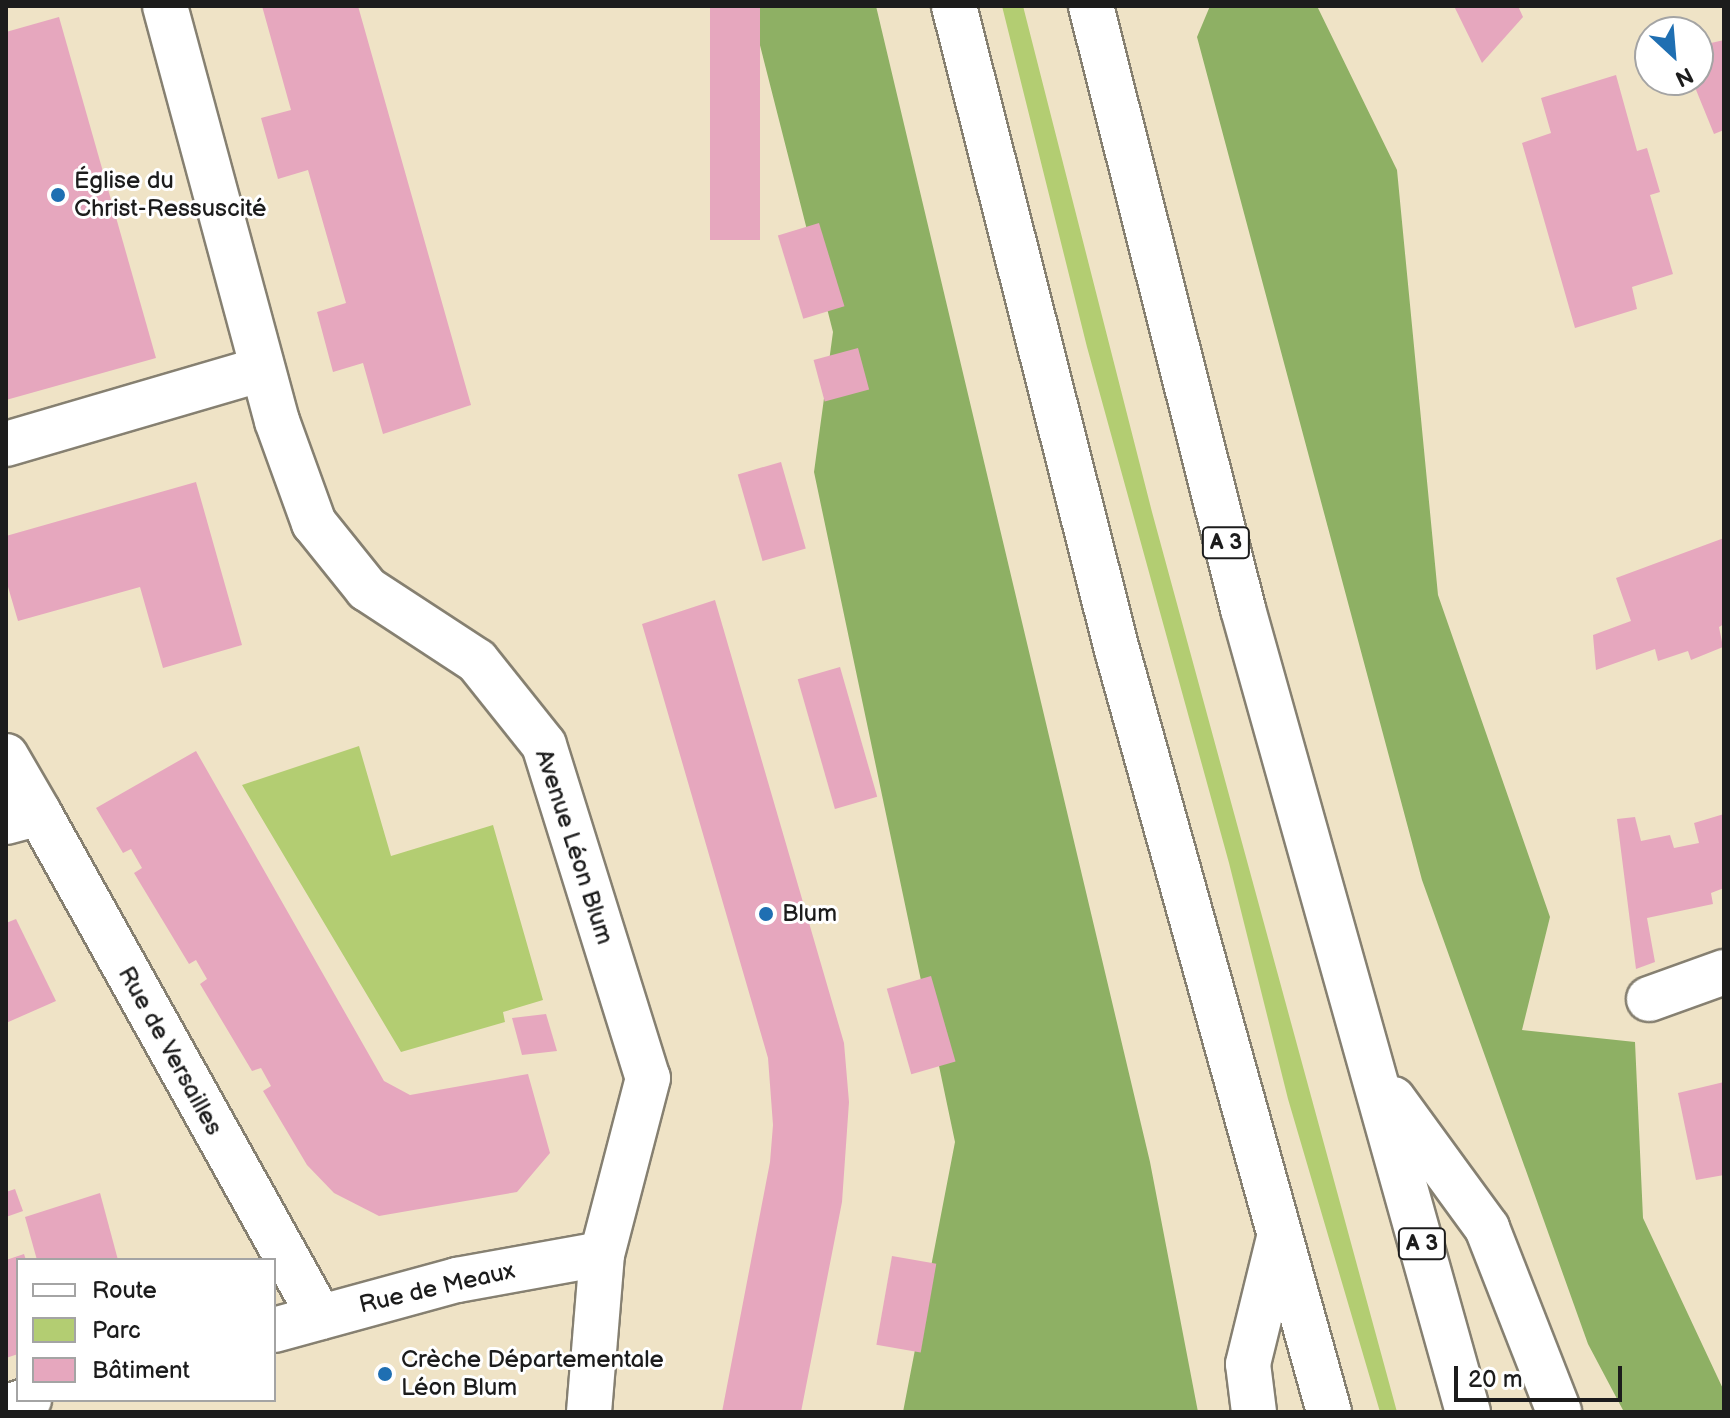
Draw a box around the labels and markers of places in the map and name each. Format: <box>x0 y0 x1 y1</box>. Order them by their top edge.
place label: Église du Christ-Ressuscité <box>74 167 266 223</box>
marker: Église du Christ-Ressuscité <box>49 186 67 204</box>
place label: Blum <box>782 900 837 928</box>
marker: Blum <box>757 905 775 923</box>
place label: Crèche Départementale Léon Blum <box>401 1346 664 1402</box>
marker: Crèche Départementale Léon Blum <box>376 1365 394 1383</box>

